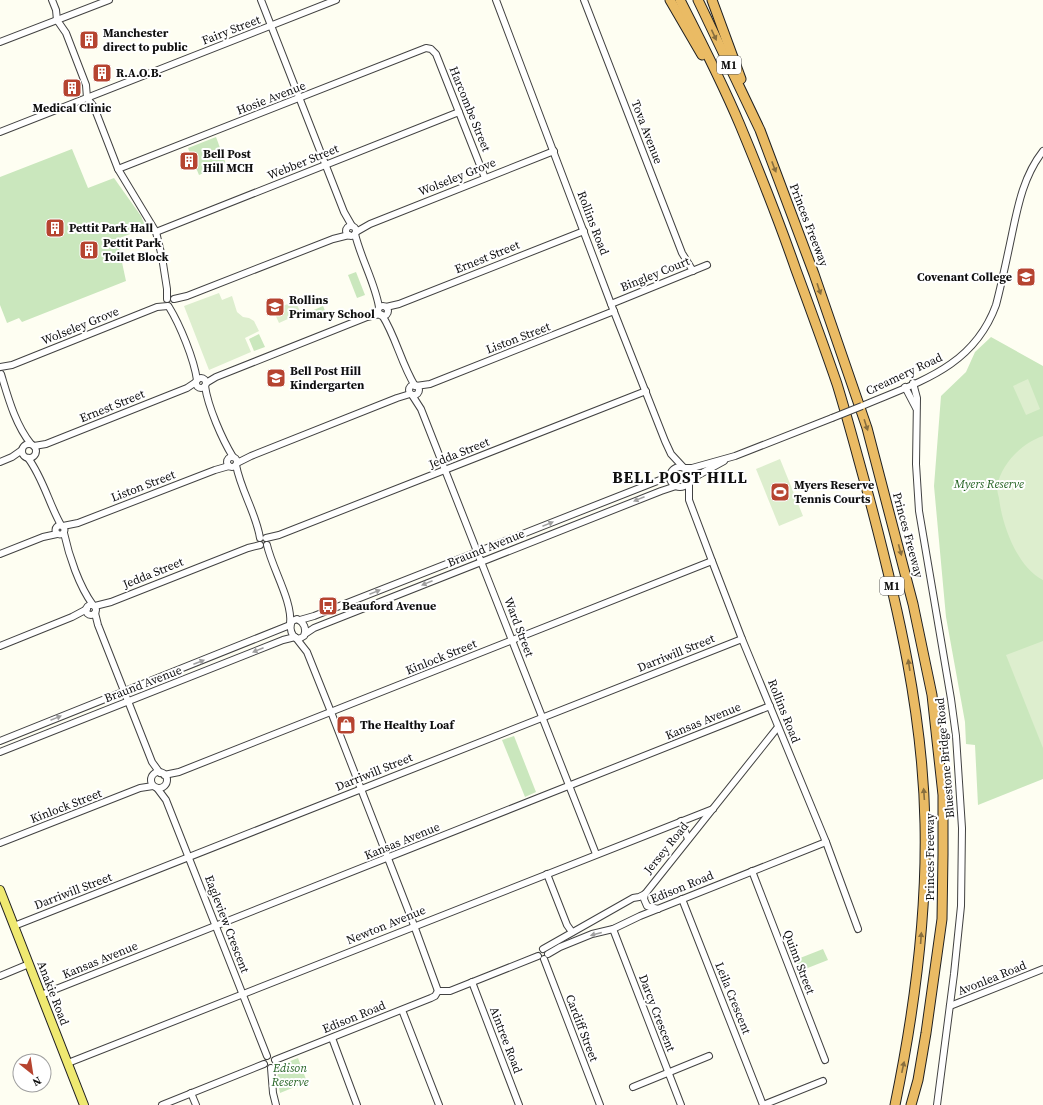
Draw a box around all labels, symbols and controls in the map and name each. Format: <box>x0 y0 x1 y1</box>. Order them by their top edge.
street label: Fairy Street <box>200 12 263 48</box>
place label: Manchester direct to public <box>103 25 188 55</box>
building icon: Manchester direct to public <box>78 29 100 51</box>
one-way arrow <box>711 30 717 41</box>
road number: M1 <box>717 56 741 74</box>
building icon: R.A.O.B. <box>91 62 113 84</box>
street label: Harcombe Street <box>446 64 494 154</box>
place label: R.A.O.B. <box>116 65 162 81</box>
building icon: Medical Clinic <box>61 77 83 99</box>
street label: Hosie Avenue <box>234 77 308 119</box>
street label: Tova Avenue <box>627 98 667 166</box>
place label: Medical Clinic <box>33 100 111 116</box>
street label: Webber Street <box>265 140 341 184</box>
place label: Bell Post Hill MCH <box>203 146 254 176</box>
building icon: Bell Post Hill MCH <box>178 150 200 172</box>
street label: Wolseley Grove <box>416 154 498 200</box>
one-way arrow <box>771 161 777 173</box>
street label: Princes Freeway <box>786 181 832 270</box>
street label: Rollins Road <box>573 189 613 257</box>
building icon: Pettit Park Hall <box>44 217 66 239</box>
place label: Pettit Park Hall <box>69 220 153 236</box>
place label: Pettit Park Toilet Block <box>103 235 170 265</box>
street label: Ernest Street <box>452 237 522 277</box>
building icon: Pettit Park Toilet Block <box>78 239 100 261</box>
street label: Bingley Court <box>618 253 692 295</box>
school or university icon: Covenant College <box>1015 266 1037 288</box>
place label: Covenant College <box>917 269 1012 285</box>
one-way arrow <box>817 283 823 295</box>
place label: Rollins Primary School <box>289 292 375 322</box>
school or university icon: Rollins Primary School <box>264 296 286 318</box>
street label: Wolseley Grove <box>39 303 121 349</box>
street label: Liston Street <box>484 318 552 358</box>
street label: Creamery Road <box>863 349 945 399</box>
place label: Bell Post Hill Kindergarten <box>290 363 365 393</box>
school or university icon: Bell Post Hill Kindergarten <box>265 367 287 389</box>
street label: Ernest Street <box>77 386 147 426</box>
one-way arrow <box>863 419 869 431</box>
street label: Jedda Street <box>426 434 492 473</box>
street label: Liston Street <box>109 466 177 506</box>
district label: BELL POST HILL <box>612 466 748 488</box>
park label: Myers Reserve <box>953 476 1024 492</box>
place label: Myers Reserve Tennis Courts <box>794 477 874 507</box>
sports icon: Myers Reserve Tennis Courts <box>769 481 791 503</box>
street label: Princes Freeway <box>889 491 927 580</box>
one-way arrow <box>633 497 645 503</box>
one-way arrow <box>543 520 555 526</box>
street label: Braund Avenue <box>445 525 527 571</box>
one-way arrow <box>897 544 903 557</box>
street label: Jedda Street <box>120 554 186 593</box>
road number: M1 <box>880 577 904 595</box>
one-way arrow <box>421 581 433 587</box>
one-way arrow <box>370 589 382 595</box>
bus stop icon: Beauford Avenue <box>317 595 339 617</box>
street label: Ward Street <box>500 595 538 659</box>
place label: Beauford Avenue <box>342 598 436 614</box>
street label: Darriwill Street <box>635 630 717 676</box>
street label: Kinlock Street <box>403 635 479 678</box>
one-way arrow <box>252 648 264 654</box>
one-way arrow <box>194 658 206 664</box>
one-way arrow <box>906 659 912 671</box>
street label: Braund Avenue <box>102 662 184 706</box>
street label: Rollins Road <box>764 677 804 745</box>
street label: Bluestone Bridge Road <box>932 697 958 819</box>
street label: Kansas Avenue <box>663 699 743 743</box>
shop icon: The Healthy Loaf <box>335 714 357 736</box>
one-way arrow <box>51 715 63 721</box>
place label: The Healthy Loaf <box>360 717 455 733</box>
street label: Darriwill Street <box>333 749 415 795</box>
street label: Kinlock Street <box>28 785 104 827</box>
one-way arrow <box>920 788 927 800</box>
street label: Princes Freeway <box>922 812 938 901</box>
street label: Jersey Road <box>639 818 692 878</box>
street label: Kansas Avenue <box>362 819 442 863</box>
street label: Edison Road <box>648 867 716 907</box>
street label: Darriwill Street <box>32 869 114 913</box>
street label: Eagleview Crescent <box>201 873 253 975</box>
street label: Newton Avenue <box>344 902 428 948</box>
street label: Quinn Street <box>779 928 819 996</box>
one-way arrow <box>590 931 602 937</box>
one-way arrow <box>917 932 924 944</box>
street label: Kansas Avenue <box>60 938 140 982</box>
street label: Avonlea Road <box>955 957 1029 999</box>
street label: Anakie Road <box>33 959 73 1028</box>
street label: Leila Crescent <box>711 960 755 1036</box>
street label: Darcy Crescent <box>635 972 679 1054</box>
street label: Cardiff Street <box>562 992 602 1064</box>
street label: Edison Road <box>320 997 388 1037</box>
street label: Aintree Road <box>486 1005 526 1076</box>
north arrow <box>12 1053 52 1093</box>
park label: Edison Reserve <box>270 1060 309 1090</box>
one-way arrow <box>900 1061 906 1073</box>
text: N <box>30 1073 44 1090</box>

